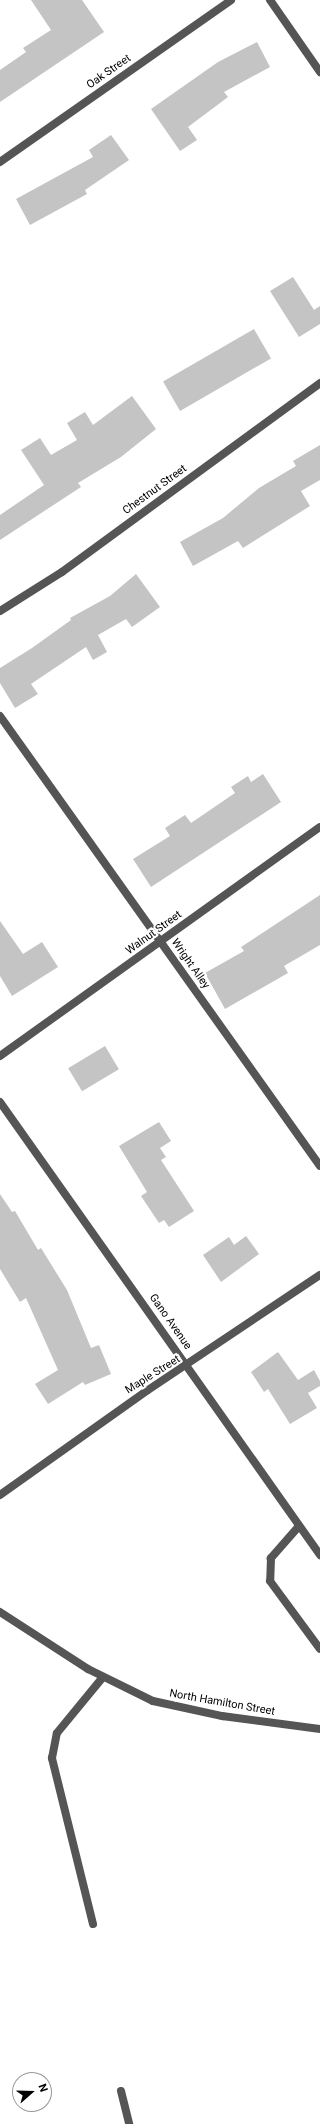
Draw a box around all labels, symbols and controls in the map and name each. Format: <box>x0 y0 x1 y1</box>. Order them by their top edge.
street label: Oak Street <box>84 52 134 92</box>
street label: Chestnut Street <box>120 462 190 518</box>
street label: Walnut Street <box>124 908 184 958</box>
street label: Wright Alley <box>168 936 212 992</box>
street label: Gano Avenue <box>146 1292 194 1352</box>
street label: Maple Street <box>123 1353 183 1397</box>
street label: North Hamilton Street <box>168 1687 276 1719</box>
north arrow <box>12 2072 52 2112</box>
text: N <box>35 2082 50 2094</box>

